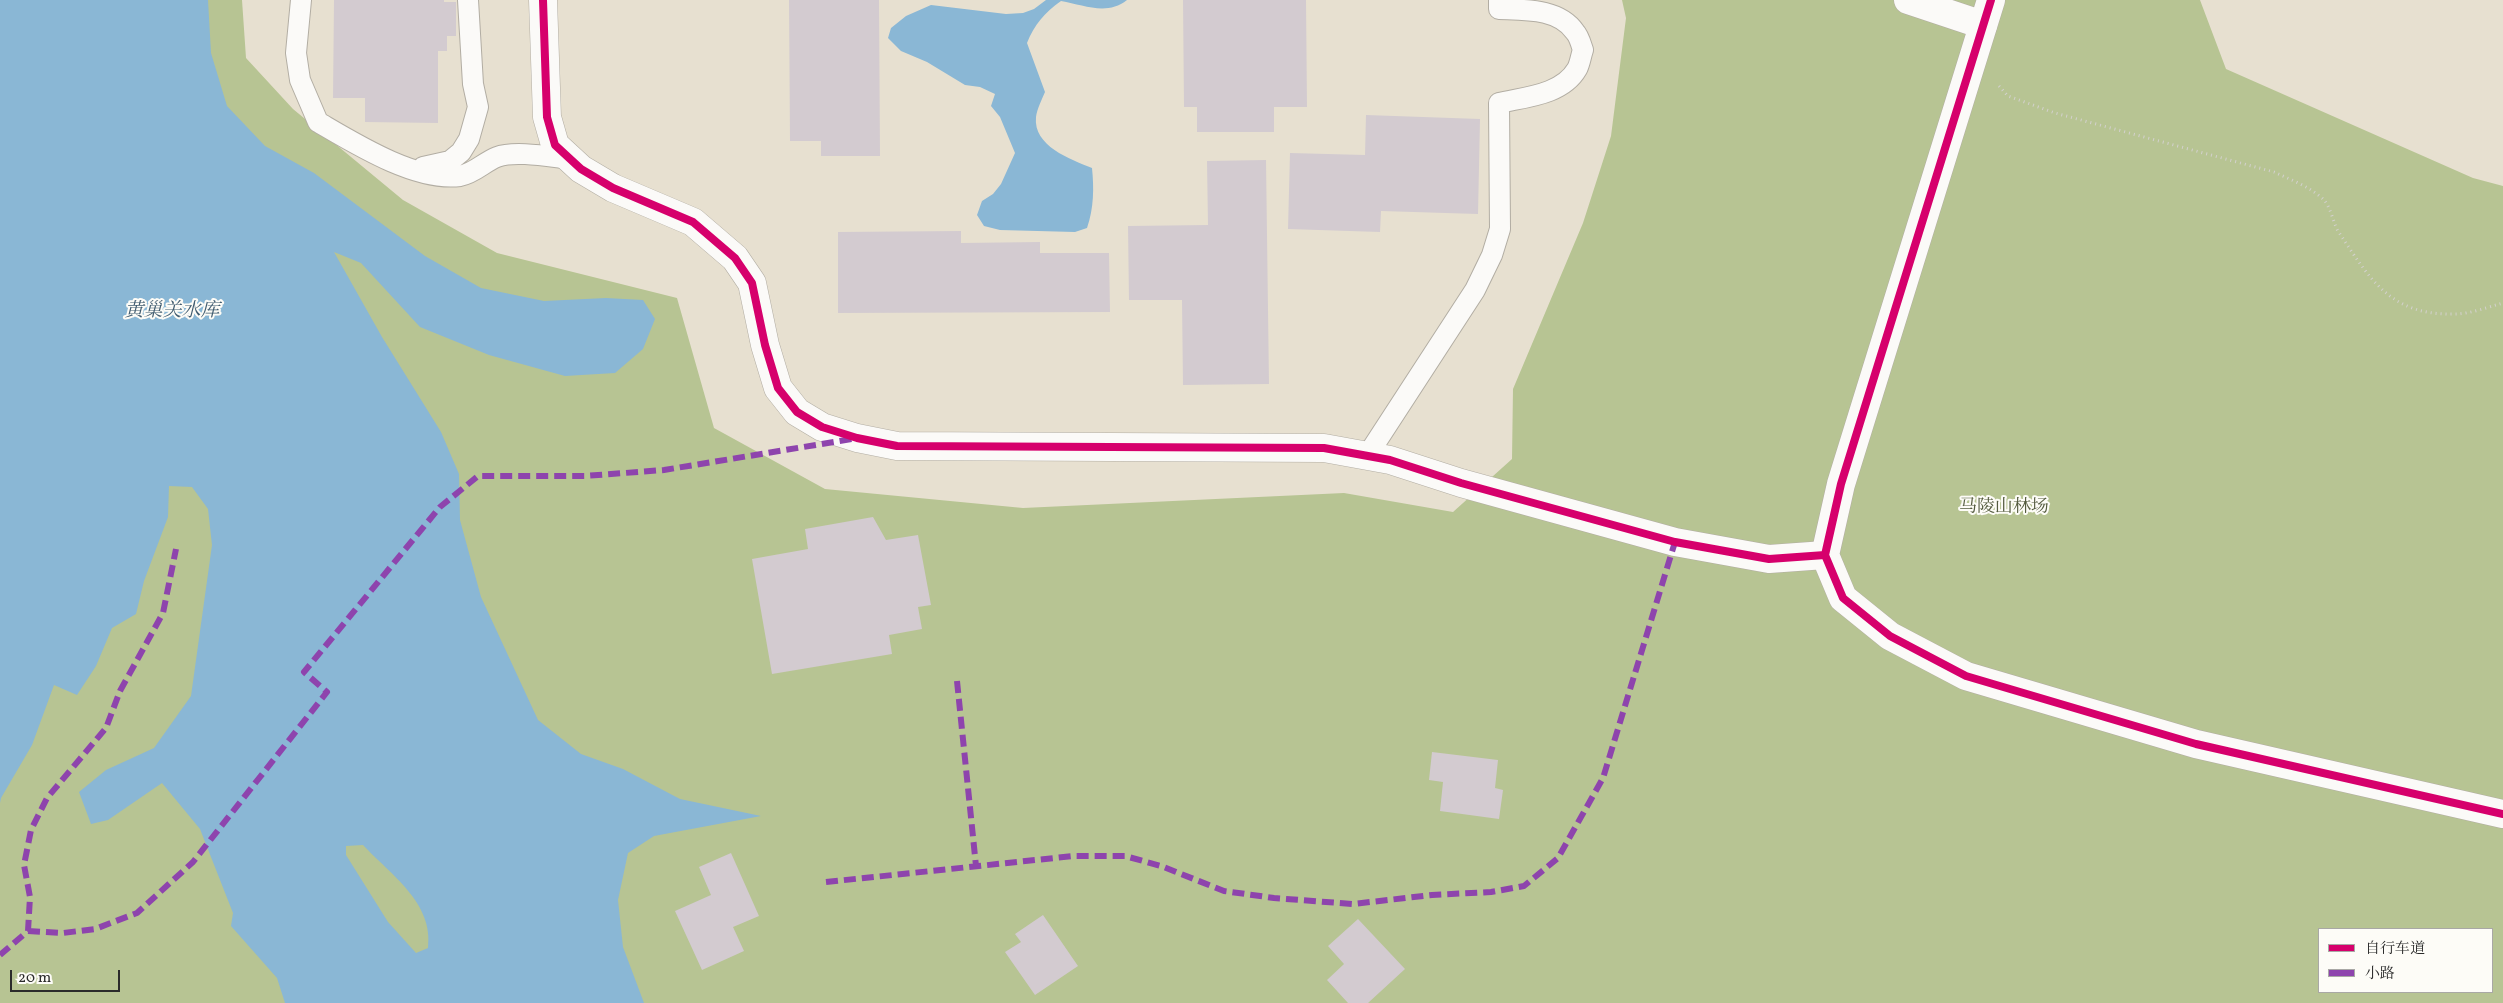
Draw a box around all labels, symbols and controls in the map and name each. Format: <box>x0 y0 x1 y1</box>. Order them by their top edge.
water label: 黄巢关水库 <box>125 302 219 324</box>
park label: 马陵山林场 <box>1959 498 2049 520</box>
legend <box>2318 928 2493 993</box>
text: 自行车道 <box>2365 939 2425 960</box>
scale bar <box>12 960 122 992</box>
text: 小路 <box>2365 964 2395 985</box>
text: 20 m <box>18 968 51 989</box>

